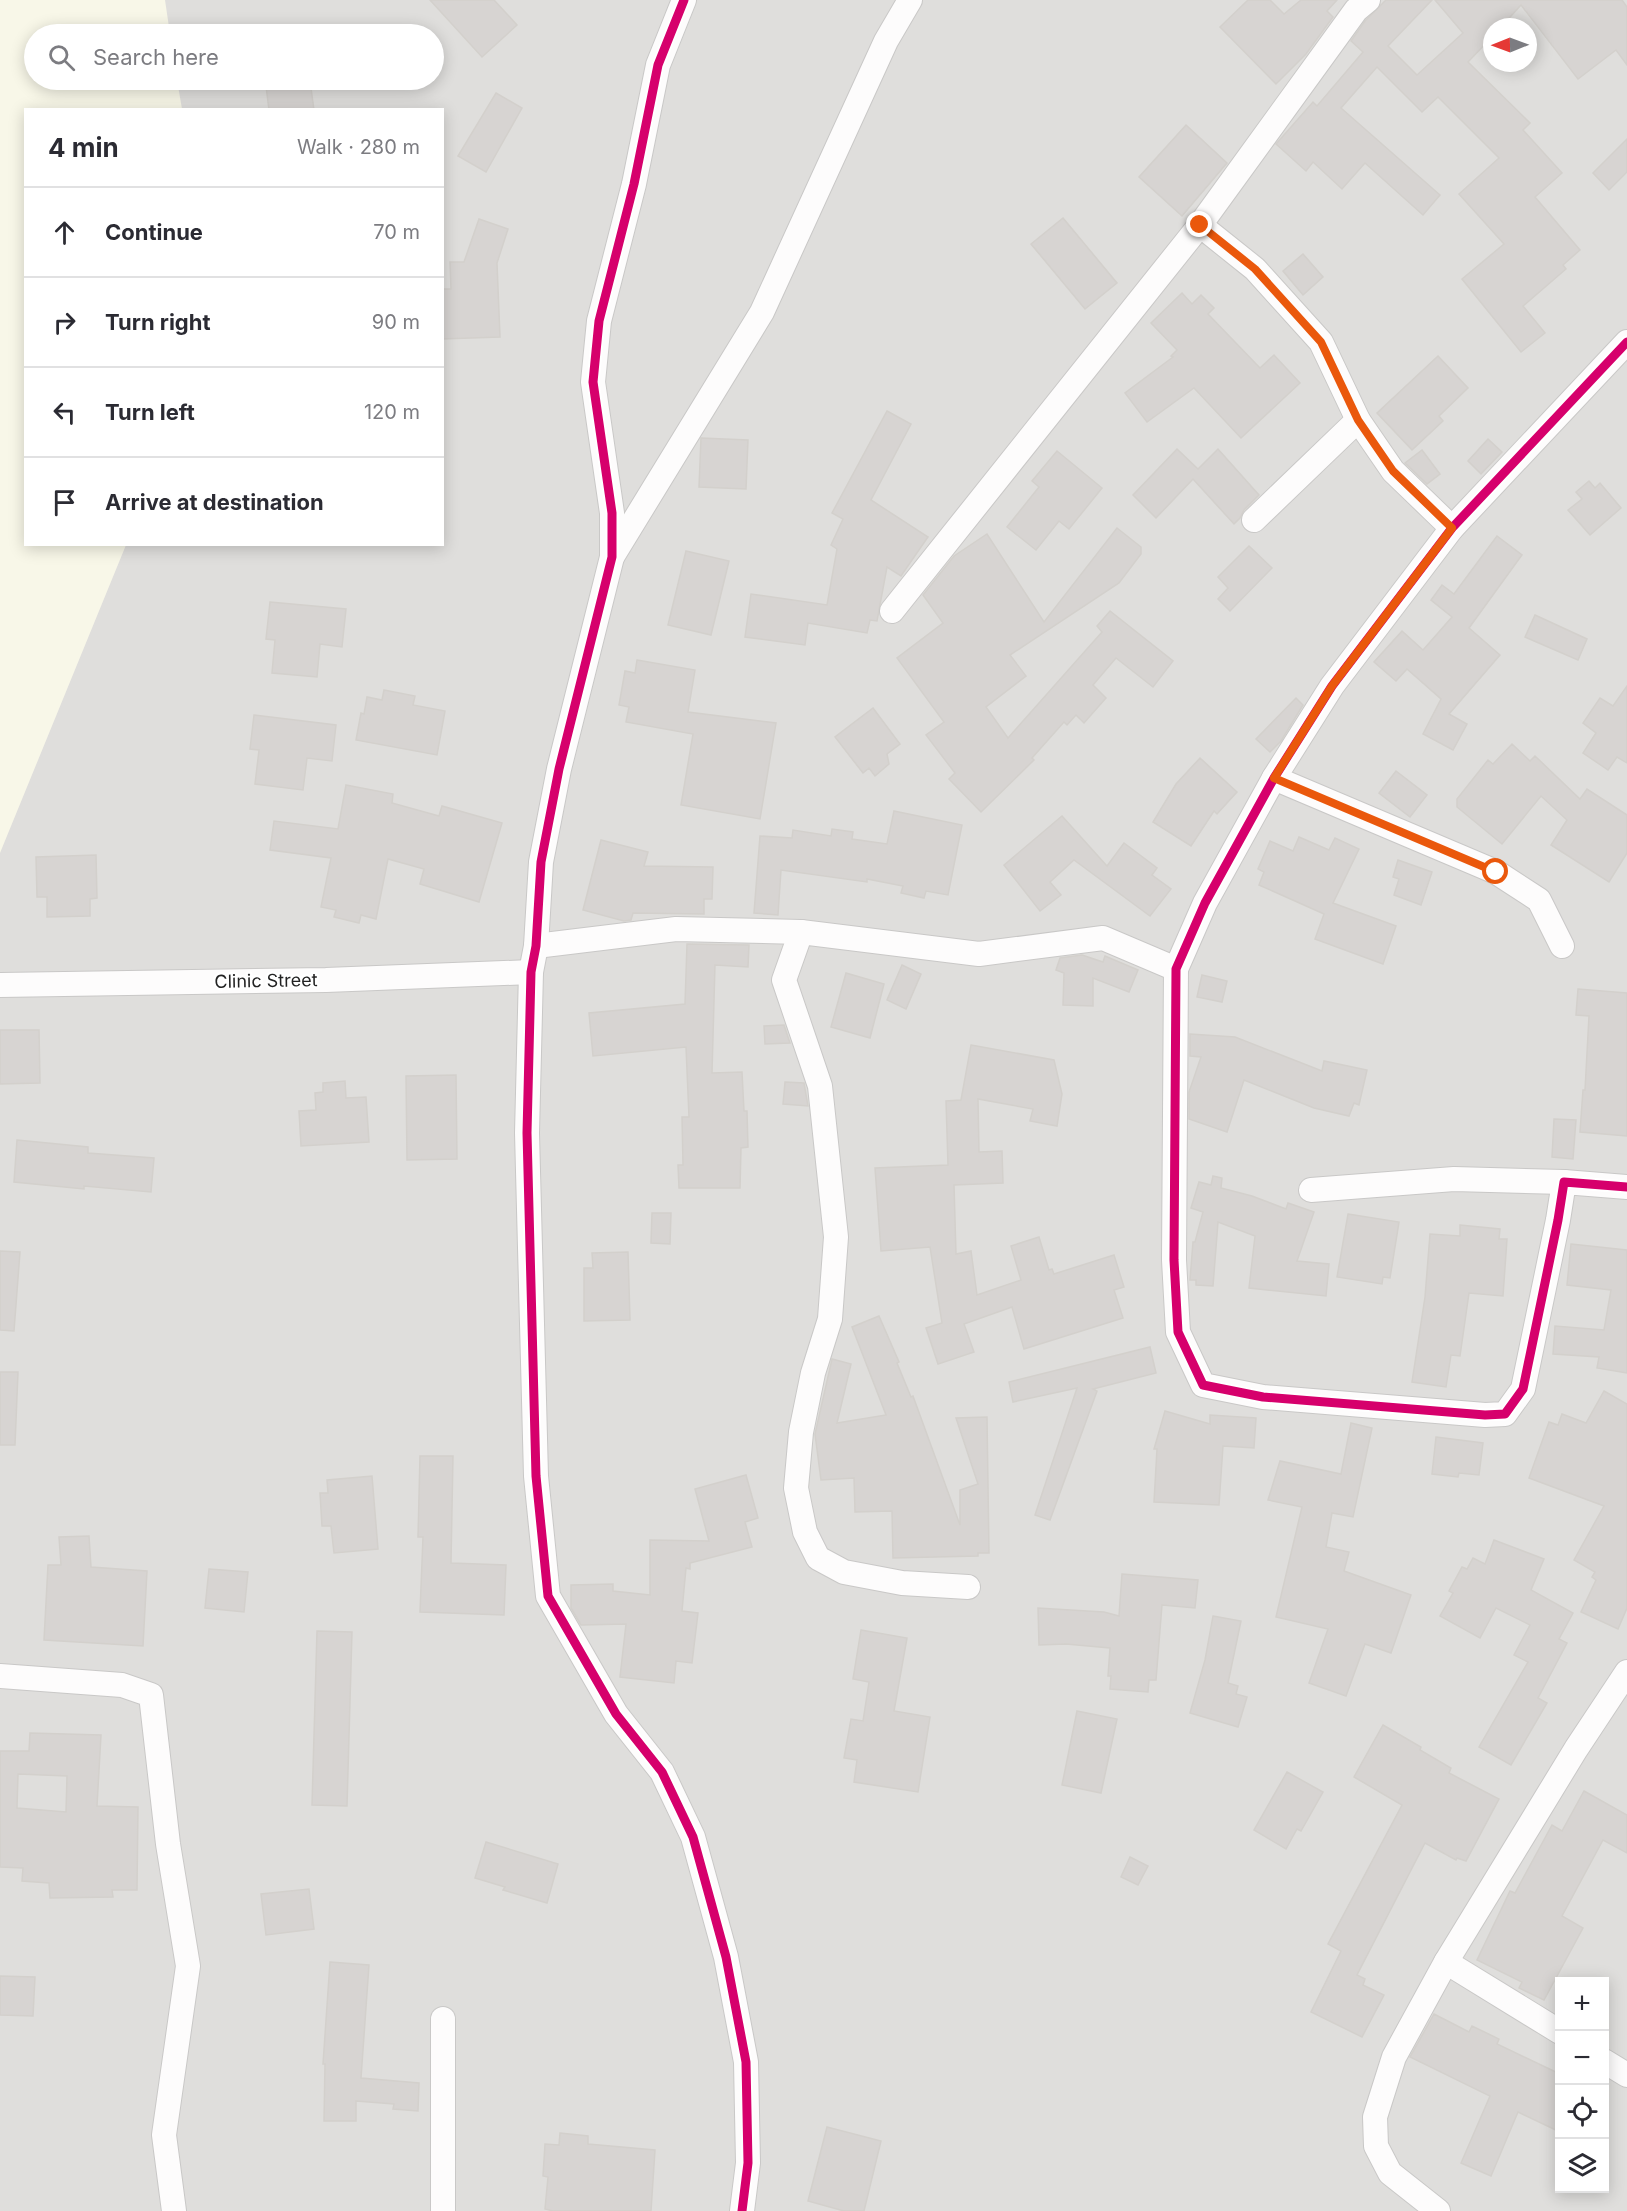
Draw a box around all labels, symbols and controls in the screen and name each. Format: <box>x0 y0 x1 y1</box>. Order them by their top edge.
north arrow <box>1483 18 1537 72</box>
search box <box>24 24 444 90</box>
icon: search <box>45 41 78 74</box>
text: Search here <box>93 44 219 70</box>
text: 4 min <box>48 132 119 163</box>
text: Walk · 280 m <box>297 135 420 159</box>
route end <box>1186 211 1212 237</box>
icon: ahead <box>48 216 81 249</box>
text: Continue <box>105 219 203 245</box>
text: 70 m <box>373 220 420 244</box>
icon: right <box>48 306 81 339</box>
text: Turn right <box>105 309 211 335</box>
text: 90 m <box>372 310 420 334</box>
icon: left <box>48 396 81 429</box>
text: Turn left <box>105 399 195 425</box>
text: 120 m <box>364 400 420 424</box>
icon: arrive <box>48 486 81 519</box>
text: Arrive at destination <box>105 489 324 515</box>
route start <box>1482 858 1508 884</box>
street label: Clinic Street <box>214 969 318 992</box>
map controls <box>1555 1977 1609 2193</box>
button: + <box>1555 1977 1609 2031</box>
button: − <box>1555 2031 1609 2085</box>
button: locate <box>1555 2085 1609 2139</box>
button: layers <box>1555 2139 1609 2193</box>

